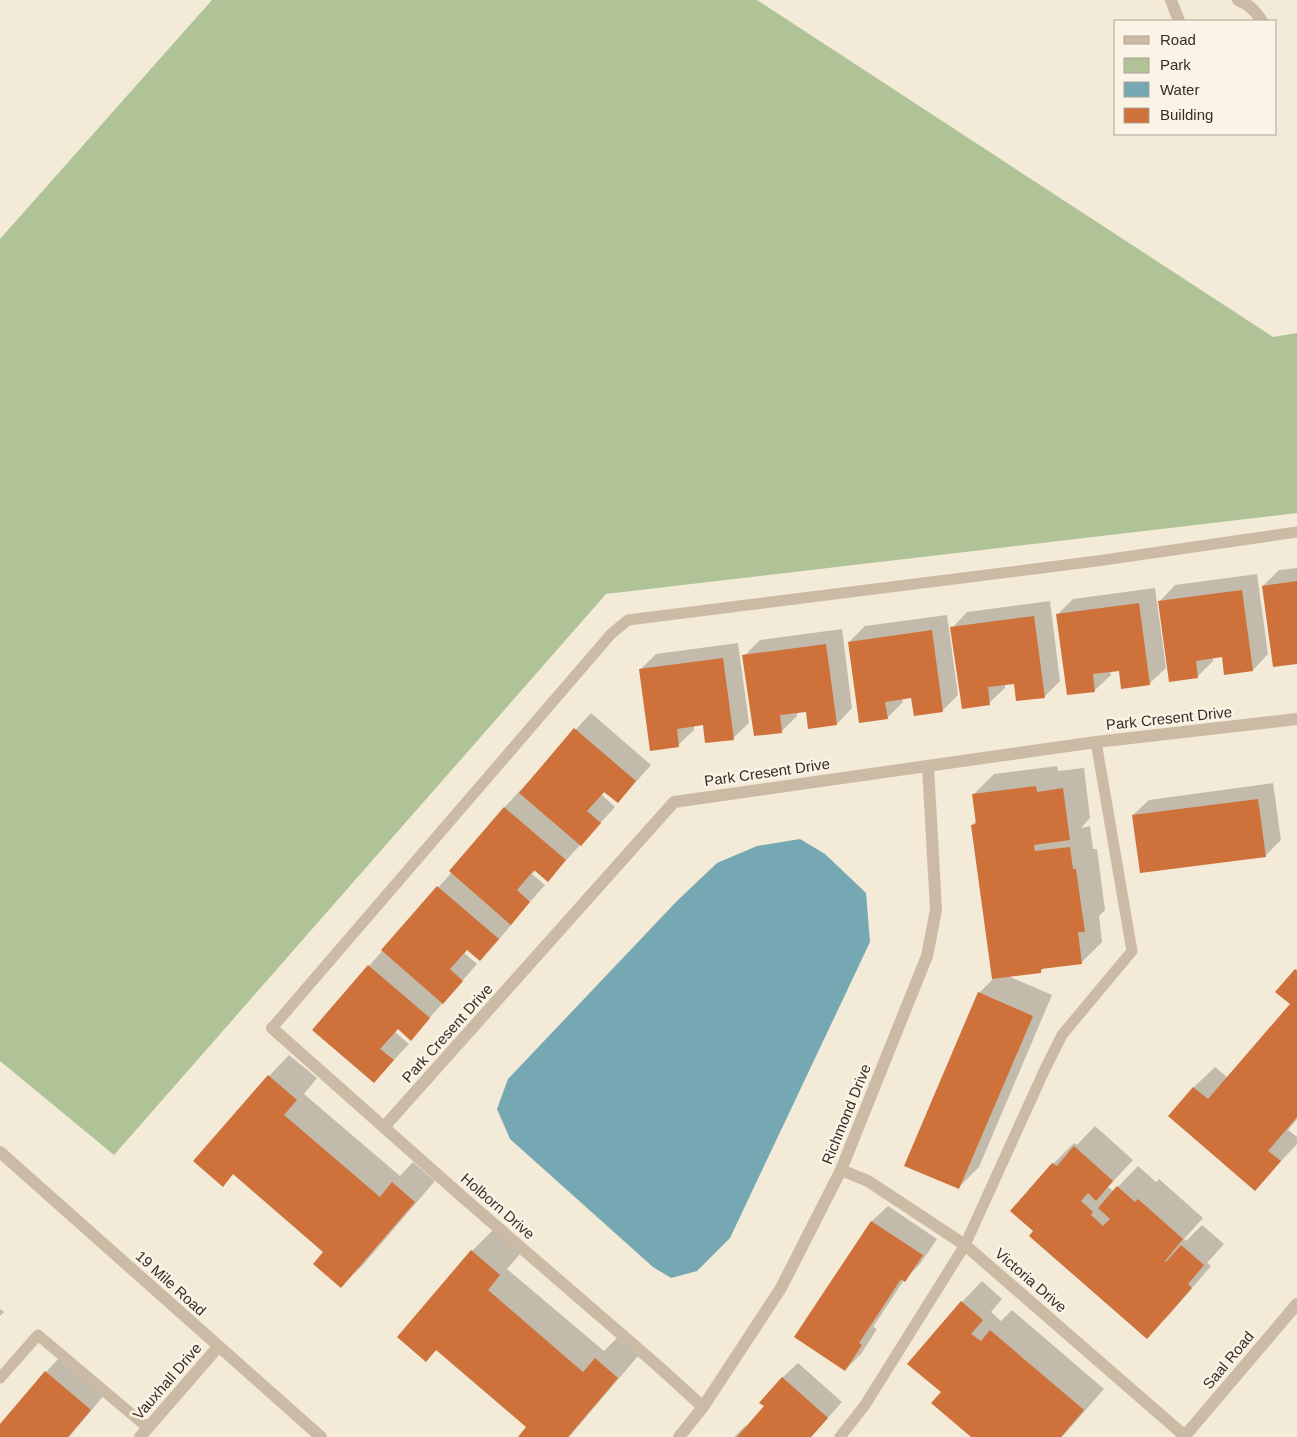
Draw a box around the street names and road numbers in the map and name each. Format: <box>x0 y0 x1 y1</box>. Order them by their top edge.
street label: Park Cresent Drive <box>1105 703 1233 733</box>
street label: Park Cresent Drive <box>703 755 831 789</box>
street label: Park Cresent Drive <box>398 980 496 1086</box>
street label: Richmond Drive <box>818 1061 874 1167</box>
street label: Holborn Drive <box>458 1170 538 1242</box>
street label: Victoria Drive <box>992 1244 1070 1316</box>
street label: 19 Mile Road <box>132 1247 210 1319</box>
street label: Saal Road <box>1199 1328 1257 1392</box>
street label: Vauxhall Drive <box>129 1339 205 1423</box>

